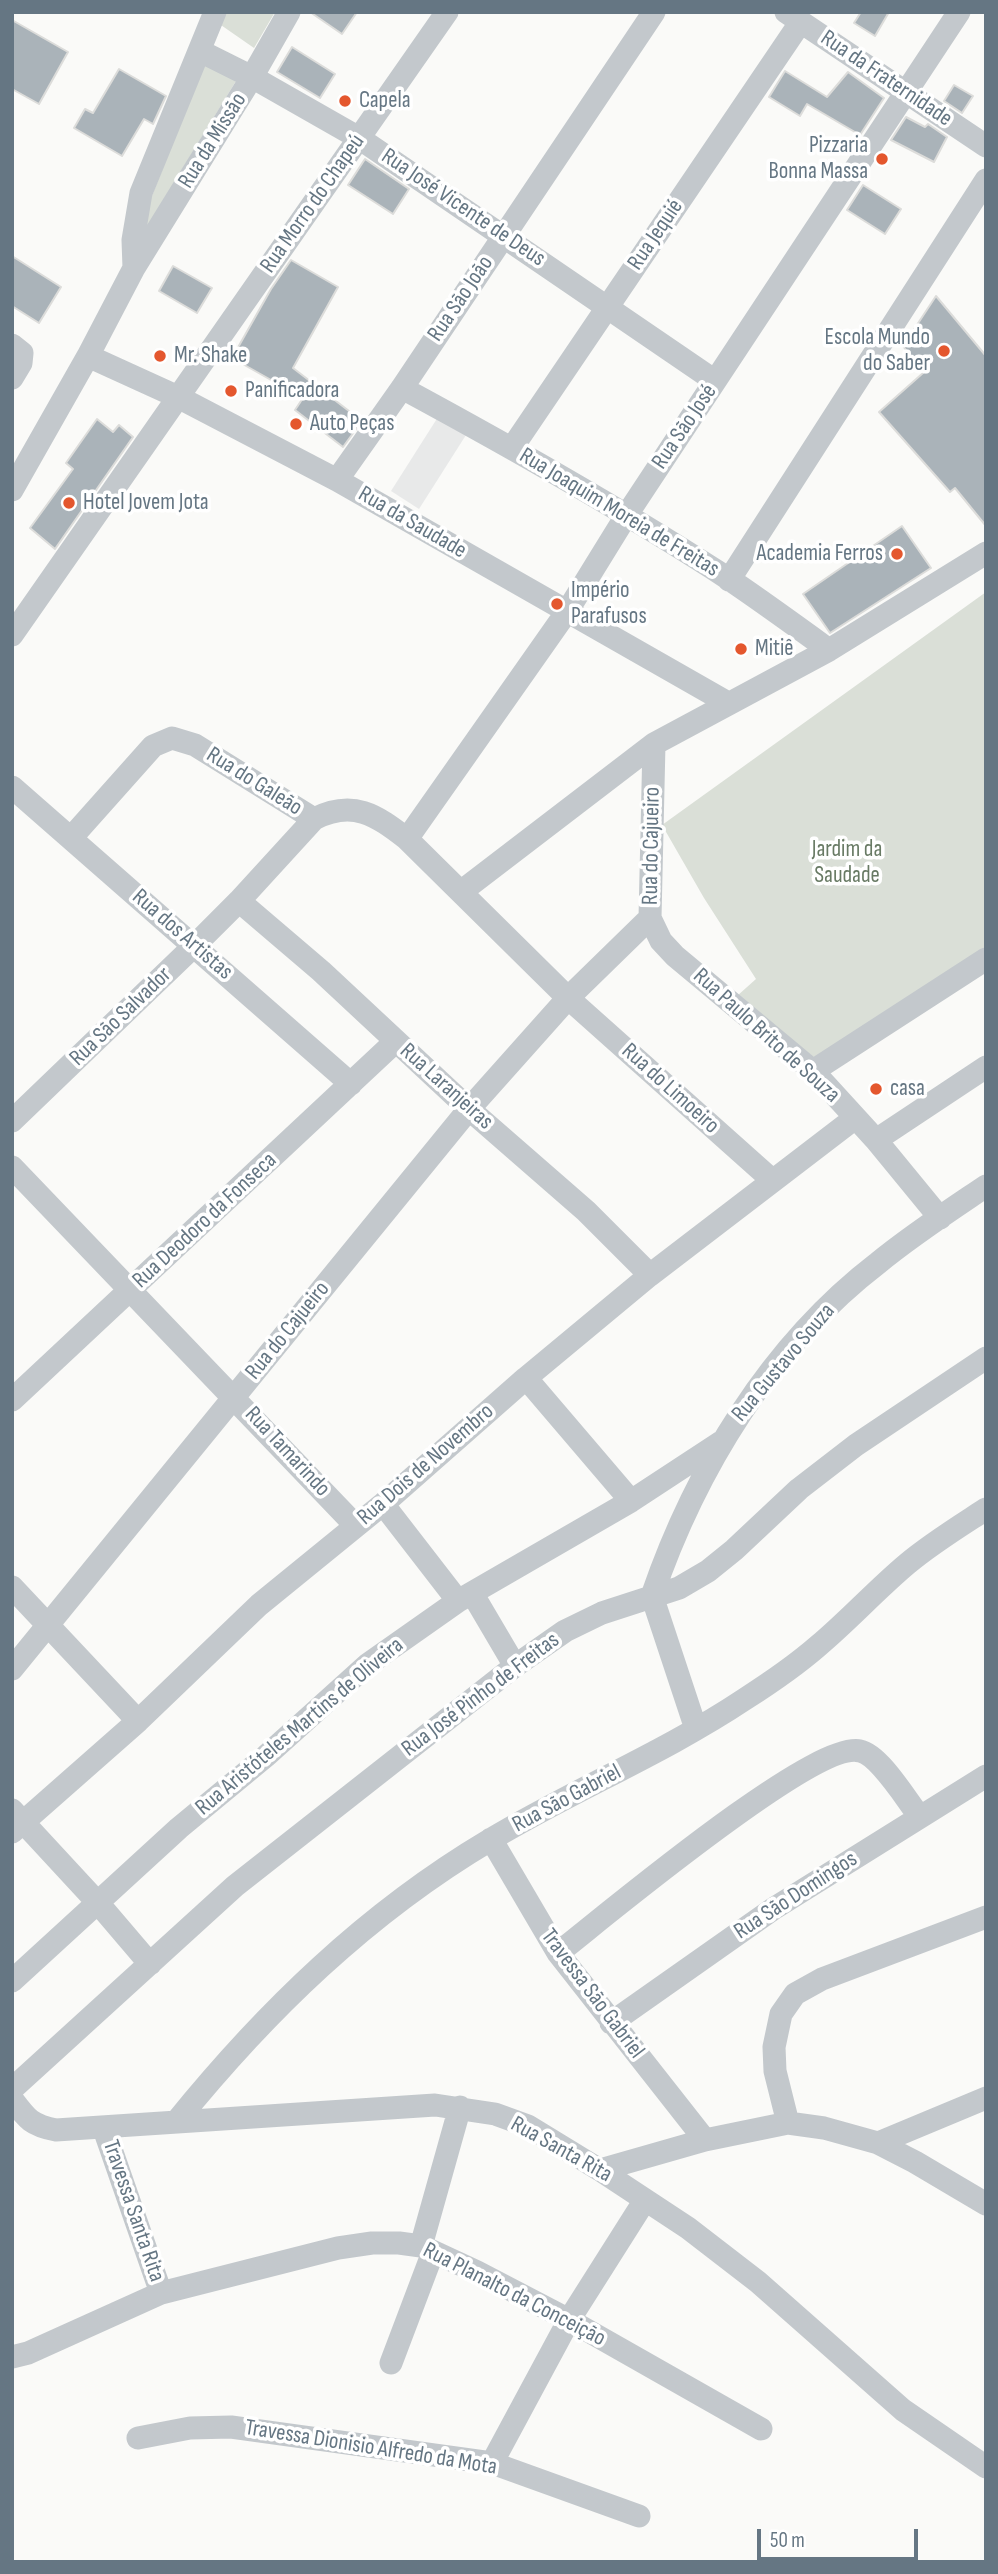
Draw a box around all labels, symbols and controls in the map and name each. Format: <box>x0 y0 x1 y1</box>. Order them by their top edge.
street label: Rua da Fraternidade <box>815 25 957 133</box>
place label: Capela <box>359 87 411 115</box>
street label: Rua da Missão <box>173 88 253 194</box>
marker: Capela <box>337 93 353 109</box>
street label: Rua Morro do Chapeú <box>255 129 371 279</box>
place label: Pizzaria Bonna Massa <box>768 132 868 186</box>
street label: Rua José Vicente de Deus <box>376 143 550 273</box>
marker: Pizzaria Bonna Massa <box>874 151 890 167</box>
street label: Rua Jequié <box>622 194 690 276</box>
street label: Rua São João <box>422 251 500 347</box>
place label: Escola Mundo do Saber <box>825 324 930 378</box>
place label: Mr. Shake <box>174 342 247 370</box>
marker: Escola Mundo do Saber <box>936 343 952 359</box>
marker: Mr. Shake <box>152 348 168 364</box>
place label: Panificadora <box>245 377 339 405</box>
street label: Rua São José <box>647 379 723 475</box>
marker: Panificadora <box>223 383 239 399</box>
place label: Auto Peças <box>310 410 394 438</box>
marker: Auto Peças <box>288 416 304 432</box>
street label: Rua Joaquim Moreia de Freitas <box>514 442 724 584</box>
street label: Rua da Saudade <box>353 481 471 565</box>
place label: Hotel Jovem Jota <box>83 489 209 517</box>
marker: Hotel Jovem Jota <box>61 495 77 511</box>
place label: Academia Ferros <box>756 540 883 568</box>
marker: Academia Ferros <box>889 546 905 562</box>
place label: Império Parafusos <box>571 577 647 631</box>
marker: Império Parafusos <box>549 596 565 612</box>
place label: Mitiê <box>755 635 793 663</box>
marker: Mitiê <box>733 641 749 657</box>
street label: Rua do Galeão <box>201 742 307 822</box>
street label: Rua do Cajueiro <box>637 787 667 905</box>
park label: Jardim da Saudade <box>812 836 882 890</box>
street label: Rua dos Artistas <box>126 884 238 986</box>
street label: Rua São Salvador <box>64 962 178 1072</box>
street label: Rua Paulo Brito de Souza <box>687 963 845 1109</box>
street label: Rua Laranjeiras <box>394 1038 498 1136</box>
street label: Rua do Limoeiro <box>615 1038 725 1140</box>
place label: casa <box>890 1075 925 1103</box>
marker: casa <box>868 1081 884 1097</box>
street label: Rua Deodoro da Fonseca <box>127 1147 283 1295</box>
street label: Rua do Cajueiro <box>240 1276 336 1386</box>
street label: Rua Gustavo Souza <box>727 1298 841 1428</box>
street label: Rua Dois de Novembro <box>352 1398 500 1532</box>
street label: Rua Tamarindo <box>238 1401 336 1503</box>
street label: Rua José Pinho de Freitas <box>397 1627 565 1763</box>
street label: Rua Aristóteles Martins de Oliveira <box>191 1632 409 1822</box>
street label: Rua São Gabriel <box>508 1759 626 1839</box>
street label: Rua São Domingos <box>729 1846 863 1946</box>
street label: Travessa São Gabriel <box>534 1924 650 2064</box>
street label: Rua Santa Rita <box>506 2111 616 2189</box>
street label: Travessa Santa Rita <box>96 2137 170 2285</box>
street label: Rua Planalto da Conceição <box>418 2237 610 2353</box>
street label: Travessa Dionisio Alfredo da Mota <box>243 2414 499 2482</box>
scale bar <box>760 2514 921 2558</box>
text: 50 m <box>770 2528 805 2553</box>

